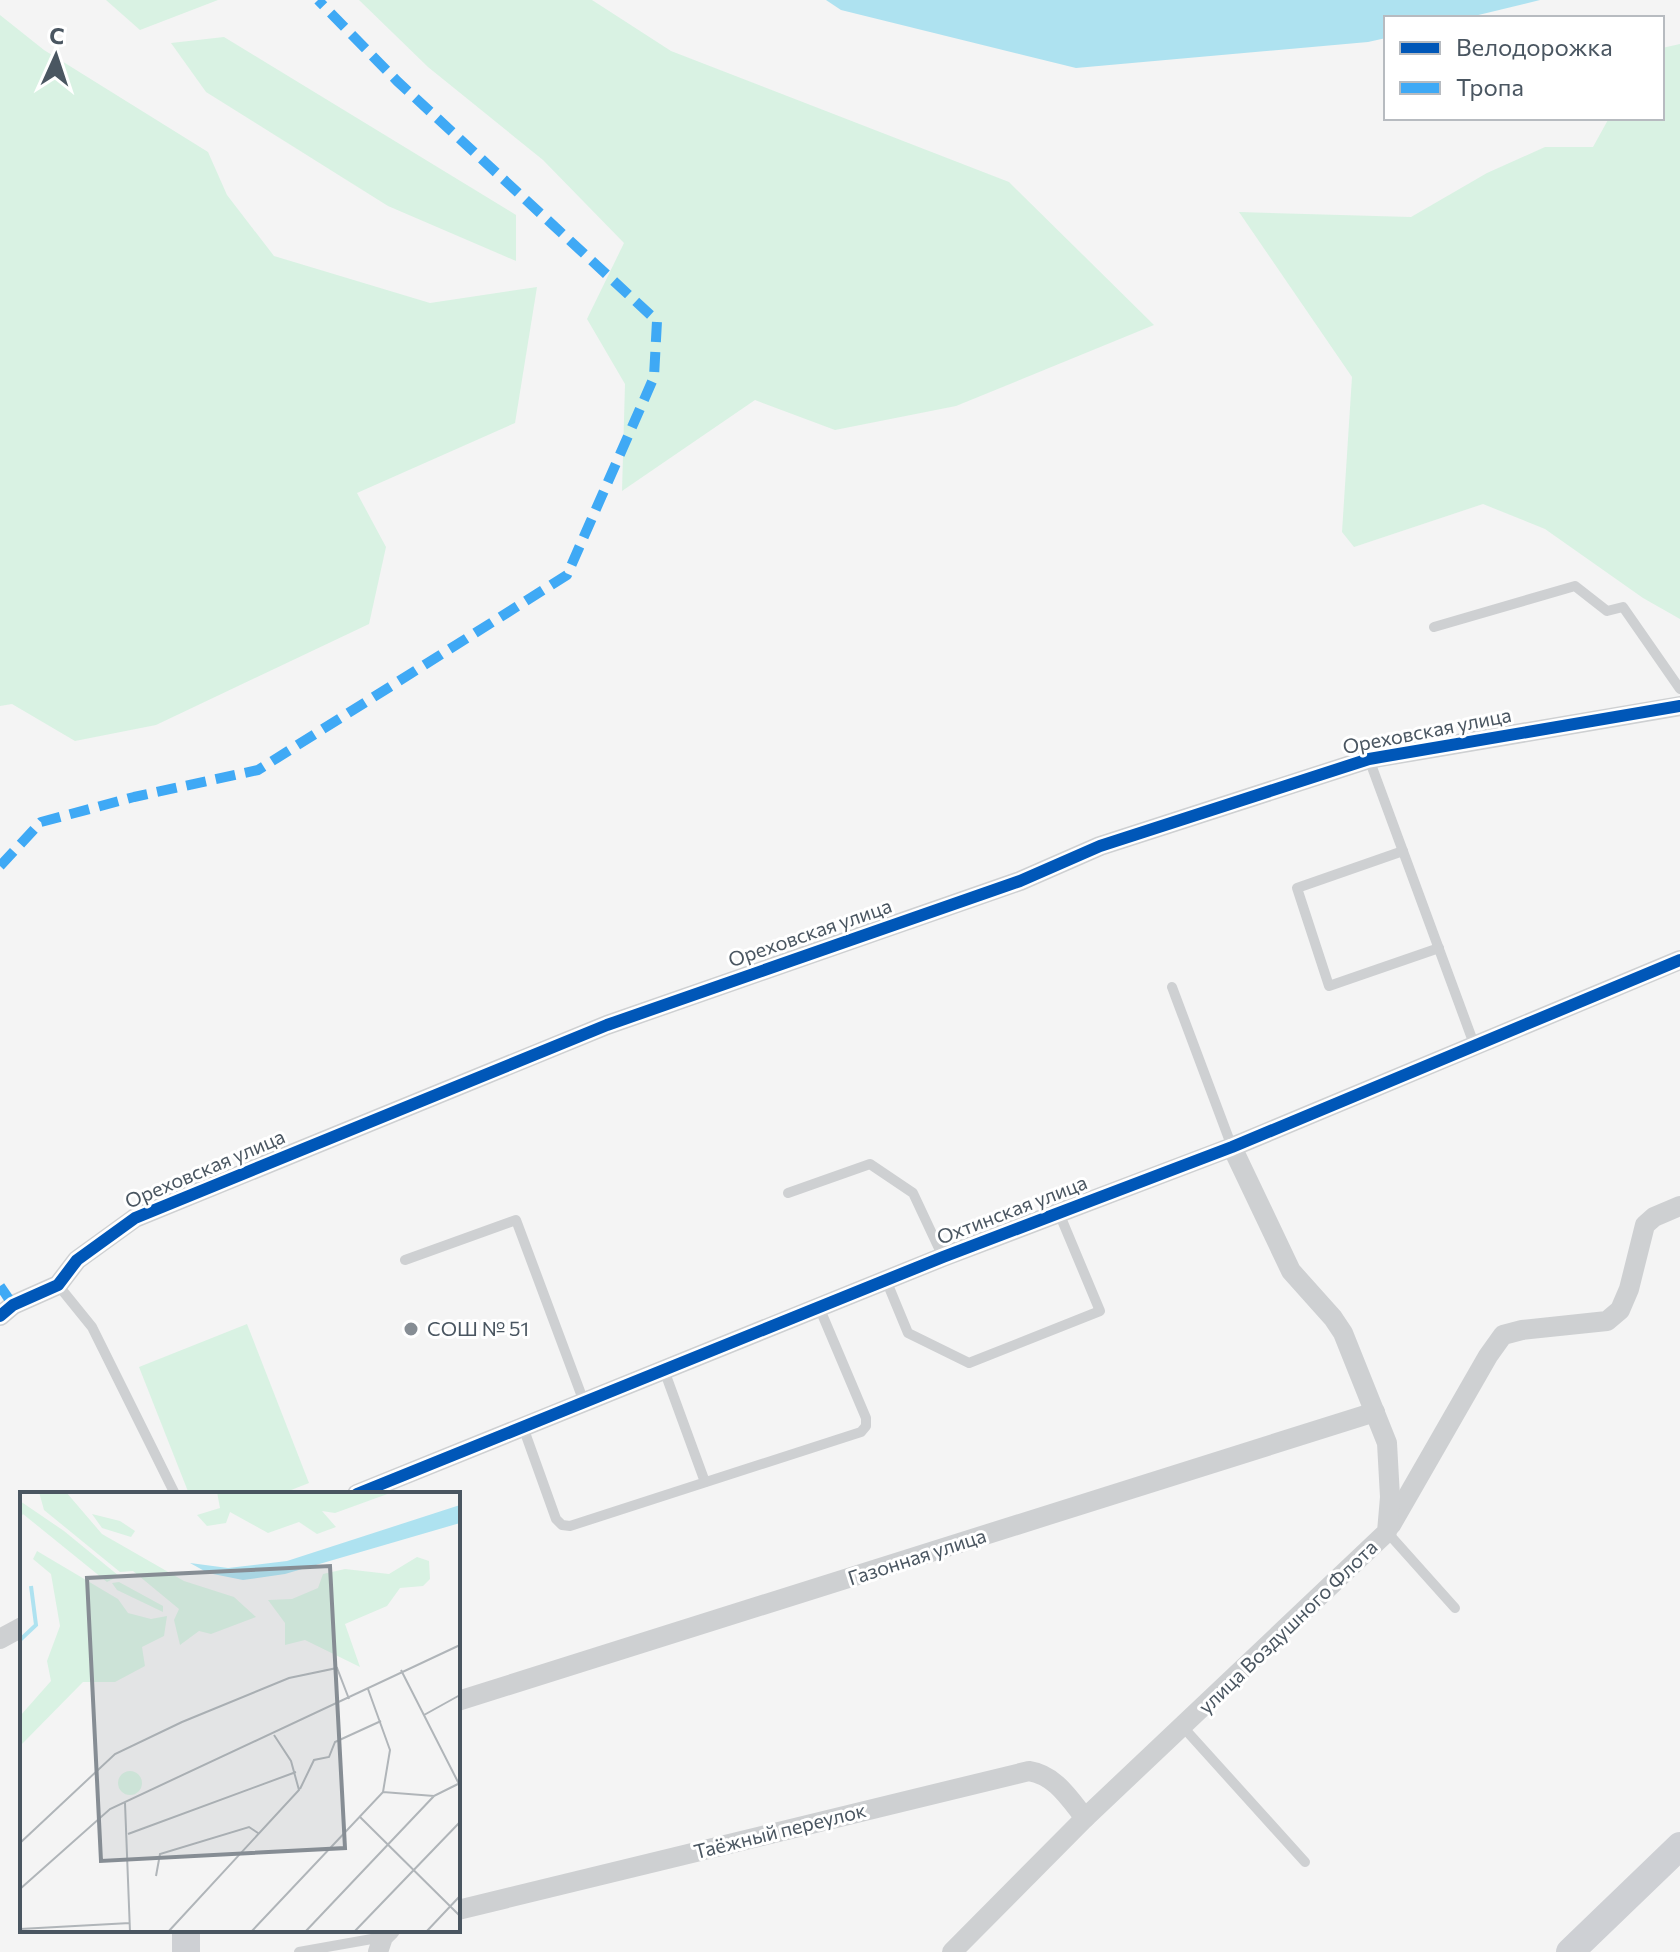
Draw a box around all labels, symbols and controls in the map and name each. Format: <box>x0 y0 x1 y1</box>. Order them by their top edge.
north arrow <box>16 16 96 96</box>
legend <box>1384 16 1664 120</box>
text: С <box>49 22 65 49</box>
text: Велодорожка <box>1456 32 1613 61</box>
text: Тропа <box>1456 72 1524 101</box>
street label: Ореховская улица <box>1340 702 1513 758</box>
street label: Ореховская улица <box>725 893 895 971</box>
street label: Ореховская улица <box>121 1124 288 1213</box>
street label: Охтинская улица <box>933 1169 1090 1249</box>
place label: СОШ № 51 <box>427 1316 529 1340</box>
marker: СОШ № 51 <box>402 1320 420 1338</box>
inset map <box>20 1492 460 1932</box>
street label: Газонная улица <box>845 1522 989 1590</box>
street label: улица Воздушного Флота <box>1193 1534 1382 1718</box>
street label: Таёжный переулок <box>691 1797 869 1863</box>

